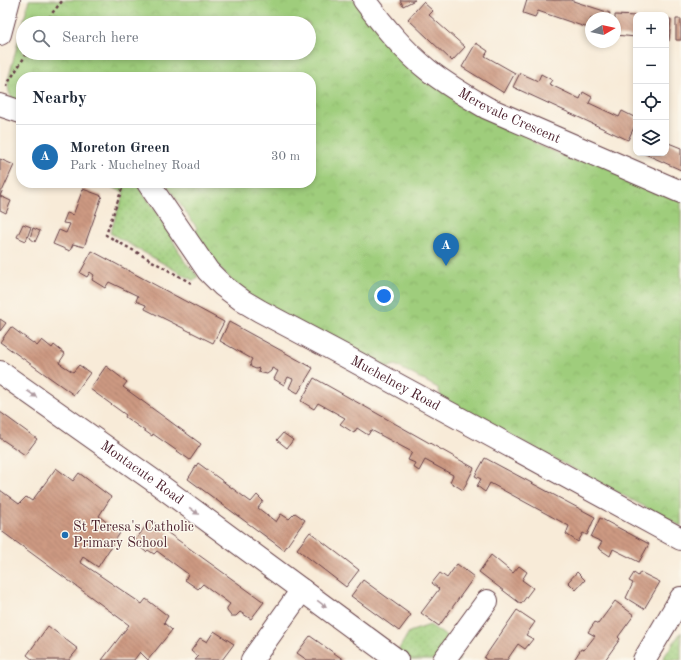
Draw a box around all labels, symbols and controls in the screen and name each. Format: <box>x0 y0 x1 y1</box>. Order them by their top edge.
north arrow <box>585 12 621 48</box>
map controls <box>633 12 669 156</box>
button: + <box>633 12 669 48</box>
search box <box>16 16 316 60</box>
icon: search <box>30 27 52 49</box>
text: Search here <box>62 31 139 46</box>
button: − <box>633 48 669 84</box>
button: locate <box>633 84 669 120</box>
street label: Merevale Crescent <box>456 86 563 146</box>
text: Nearby <box>32 90 87 107</box>
button: layers <box>633 120 669 156</box>
text: Moreton Green <box>70 141 170 156</box>
text: A <box>40 150 50 163</box>
text: 30 m <box>271 150 300 163</box>
text: Park · Muchelney Road <box>70 159 200 172</box>
pin: A <box>433 233 459 266</box>
your location <box>374 286 394 306</box>
street label: Muchelney Road <box>348 354 443 414</box>
one-way arrow <box>26 390 37 398</box>
street label: Montacute Road <box>98 438 186 507</box>
one-way arrow <box>189 507 200 515</box>
place label: St Teresa's Catholic Primary School <box>73 520 194 550</box>
marker: St Teresa's Catholic Primary School <box>60 530 70 540</box>
one-way arrow <box>316 600 327 608</box>

